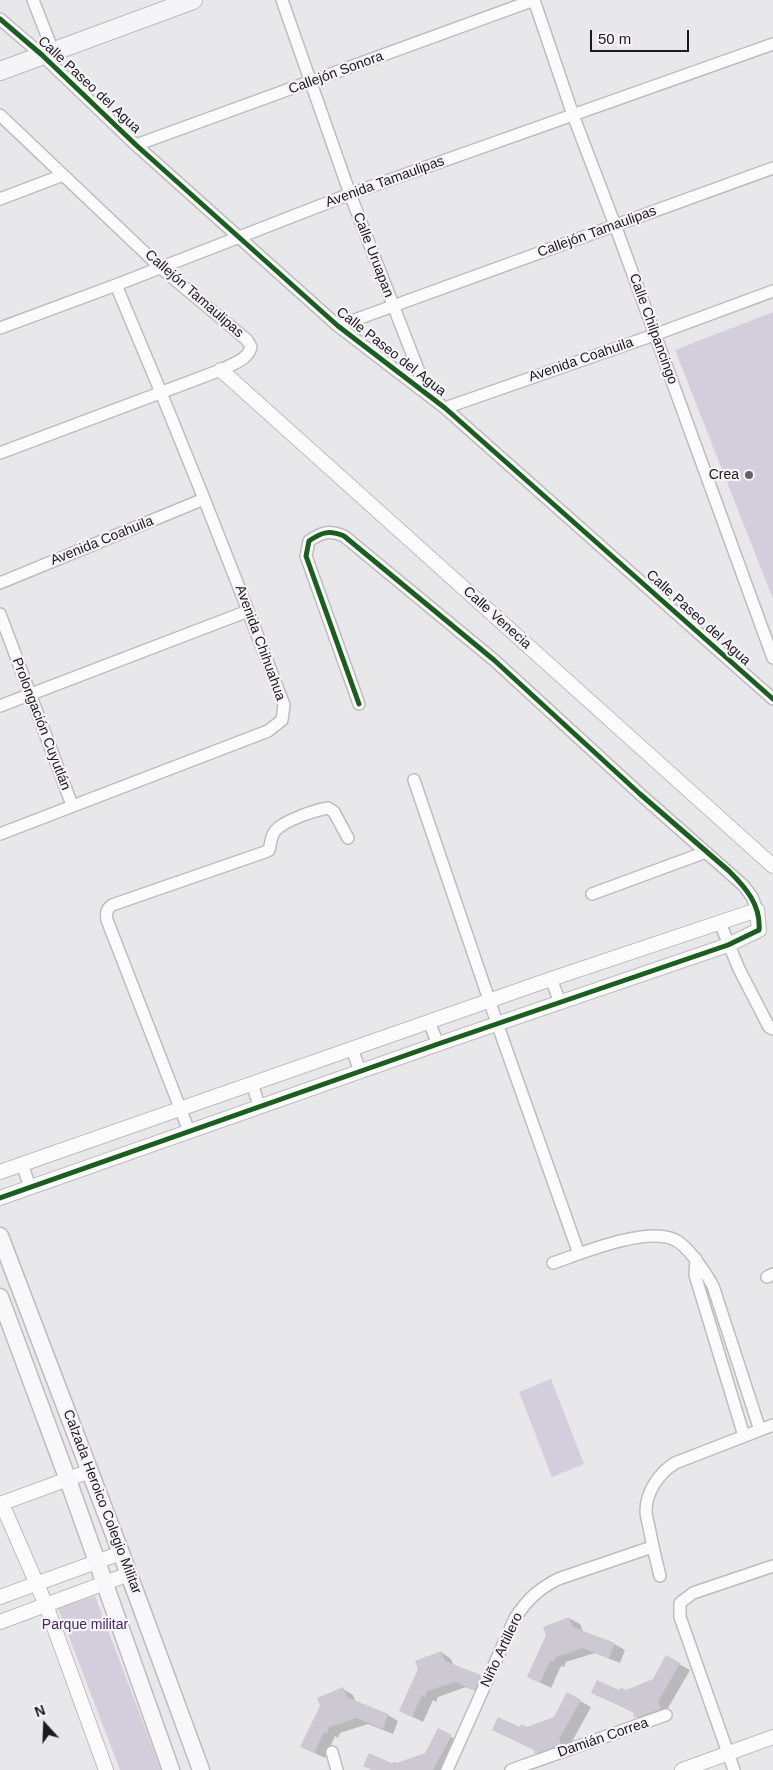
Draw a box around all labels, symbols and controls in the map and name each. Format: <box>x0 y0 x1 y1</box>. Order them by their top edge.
scale bar <box>593 20 692 52</box>
text: 50 m <box>598 30 631 47</box>
street label: Calle Paseo del Agua <box>34 33 144 137</box>
street label: Callejón Sonora <box>286 48 386 98</box>
street label: Avenida Tamaulipas <box>323 153 447 211</box>
street label: Callejón Tamaulipas <box>535 203 659 261</box>
street label: Calle Uruapan <box>349 210 397 300</box>
street label: Callejón Tamaulipas <box>141 247 247 341</box>
street label: Calle Chilpancingo <box>625 271 681 387</box>
street label: Calle Paseo del Agua <box>333 304 449 400</box>
street label: Avenida Coahuila <box>527 334 635 386</box>
place label: Crea <box>709 467 739 483</box>
marker: Crea <box>743 469 755 481</box>
street label: Avenida Coahuila <box>48 513 156 569</box>
street label: Calle Paseo del Agua <box>642 567 754 669</box>
street label: Avenida Chihuahua <box>231 583 289 703</box>
street label: Calle Venecia <box>460 583 534 653</box>
street label: Prolongación Cuyutlán <box>8 655 74 793</box>
street label: Calzada Heroico Colegio Militar <box>59 1407 145 1597</box>
street label: Niño Artillero <box>477 1610 527 1690</box>
park label: Parque militar <box>42 1617 128 1633</box>
north arrow <box>20 1700 70 1750</box>
text: N <box>32 1702 47 1720</box>
street label: Damián Correa <box>555 1715 651 1761</box>

